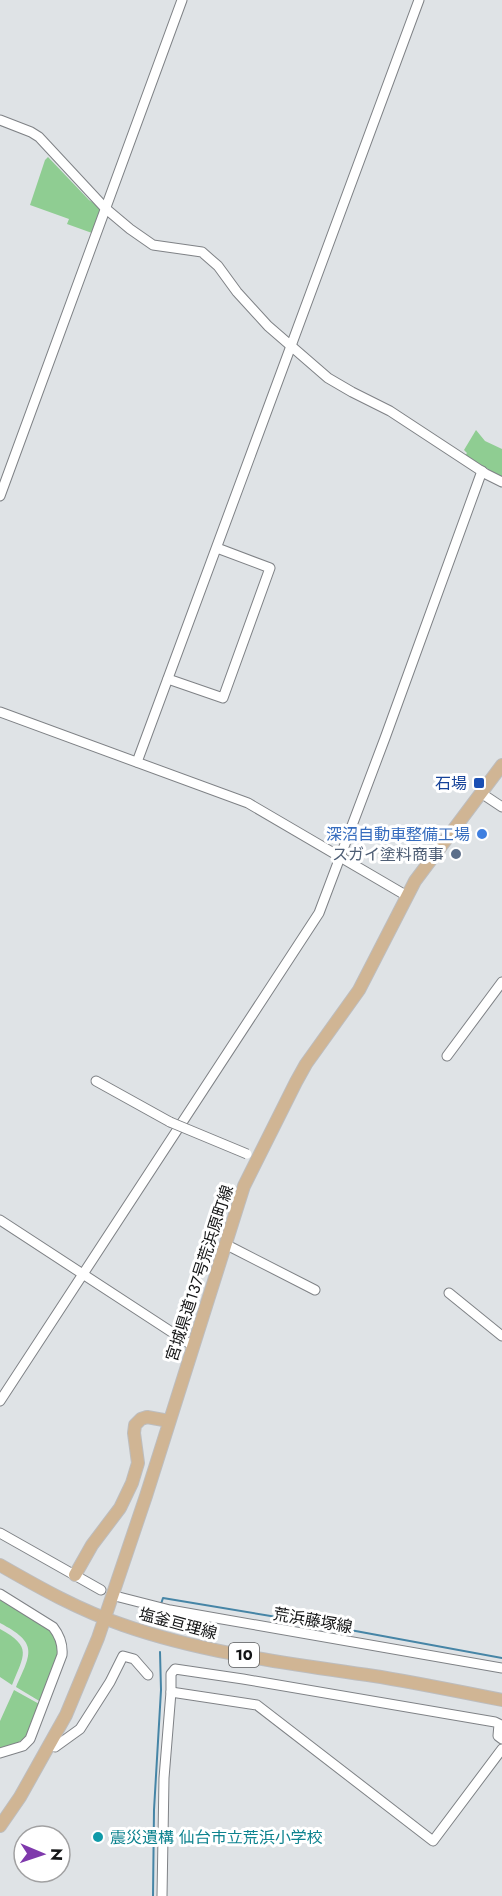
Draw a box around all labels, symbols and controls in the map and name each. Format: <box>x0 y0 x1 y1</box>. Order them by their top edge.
place label: 石場 <box>435 772 467 795</box>
marker: 石場 <box>472 776 486 790</box>
place label: 深沼自動車整備工場 <box>326 823 470 846</box>
marker: 深沼自動車整備工場 <box>475 827 489 841</box>
place label: スガイ塗料商事 <box>332 843 444 866</box>
marker: スガイ塗料商事 <box>449 847 463 861</box>
street label: 宮城県道137号荒浜原町線 <box>160 1182 239 1364</box>
street label: 塩釜亘理線 <box>136 1602 219 1645</box>
street label: 荒浜藤塚線 <box>272 1602 354 1639</box>
road number: 10 <box>229 1643 259 1667</box>
north arrow <box>12 1824 72 1884</box>
place label: 震災遺構 仙台市立荒浜小学校 <box>110 1826 323 1849</box>
marker: 震災遺構 仙台市立荒浜小学校 <box>91 1830 105 1844</box>
text: N <box>45 1848 68 1861</box>

